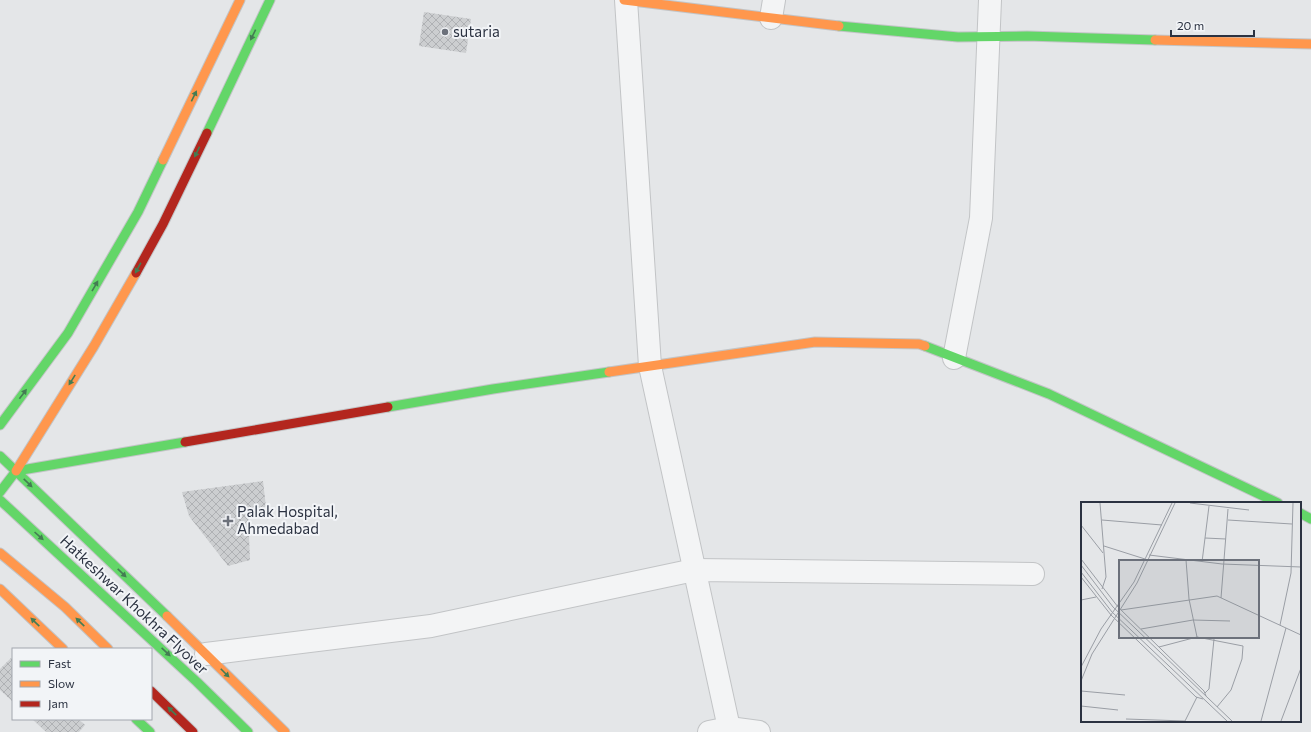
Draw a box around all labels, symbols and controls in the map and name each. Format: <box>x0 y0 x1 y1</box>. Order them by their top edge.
scale bar <box>1171 12 1254 38</box>
text: 20 m <box>1177 18 1204 32</box>
place label: sutaria <box>453 22 500 40</box>
marker: sutaria <box>440 27 450 37</box>
one-way arrow <box>250 29 256 41</box>
one-way arrow <box>191 90 197 102</box>
one-way arrow <box>194 147 200 158</box>
one-way arrow <box>134 262 141 274</box>
one-way arrow <box>92 280 99 292</box>
one-way arrow <box>69 374 76 386</box>
one-way arrow <box>19 388 27 399</box>
one-way arrow <box>23 478 33 488</box>
place label: Palak Hospital, Ahmedabad <box>237 502 338 537</box>
inset map <box>1081 502 1301 722</box>
marker: Palak Hospital, Ahmedabad <box>222 515 234 527</box>
one-way arrow <box>34 531 43 540</box>
street label: Hatkeshwar Khokhra Flyover <box>57 531 212 678</box>
one-way arrow <box>117 568 127 578</box>
one-way arrow <box>30 617 40 627</box>
one-way arrow <box>75 617 85 627</box>
one-way arrow <box>161 647 170 656</box>
legend <box>12 648 152 720</box>
text: Fast <box>48 656 71 670</box>
one-way arrow <box>220 668 230 678</box>
text: Slow <box>48 676 75 690</box>
text: Jam <box>48 696 68 711</box>
one-way arrow <box>167 707 177 716</box>

